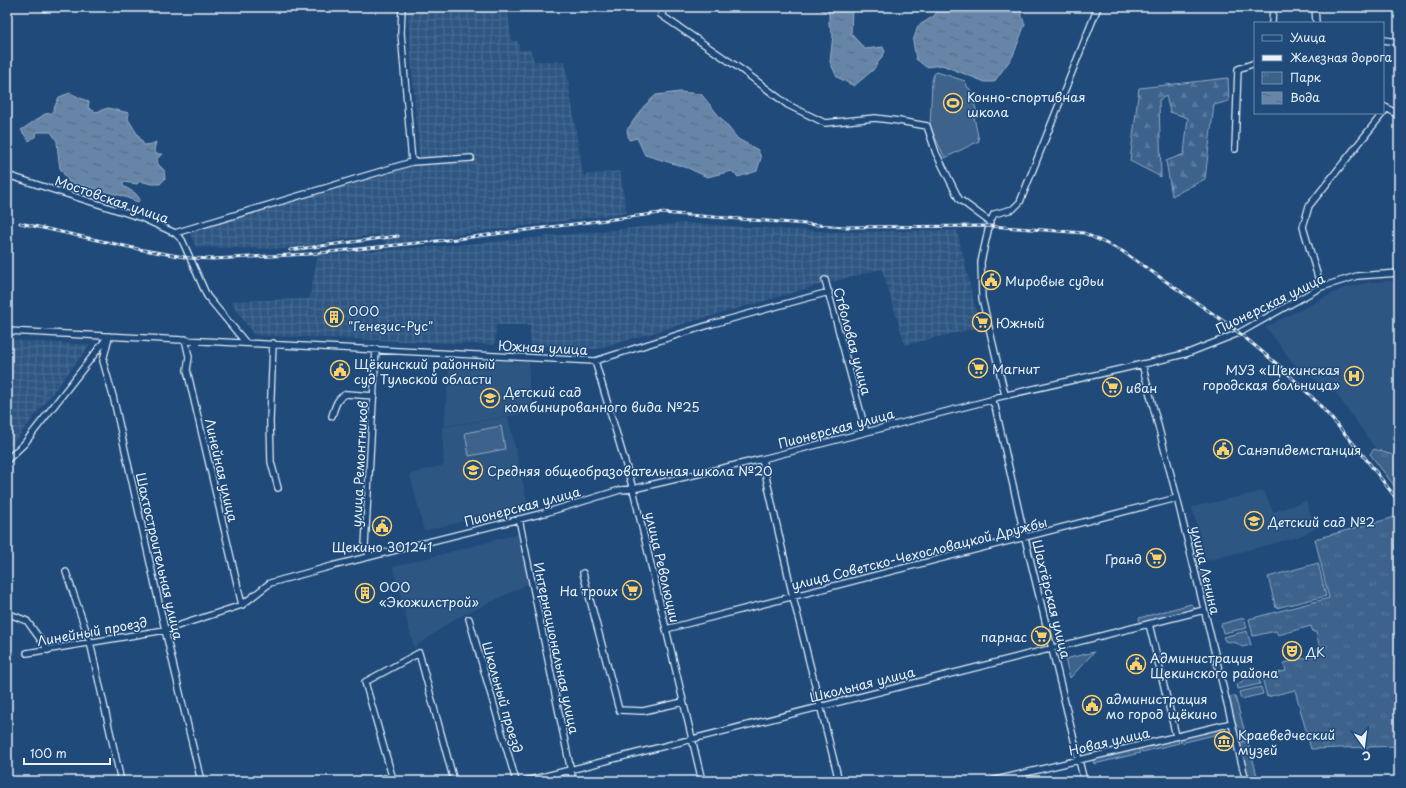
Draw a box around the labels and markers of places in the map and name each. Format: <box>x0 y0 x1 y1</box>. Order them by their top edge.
place label: Конно-спортивная школа <box>967 87 1085 121</box>
sports icon: Конно-спортивная школа <box>942 92 964 114</box>
public building icon: Мировые судьи <box>980 269 1002 291</box>
place label: Мировые судьи <box>1005 271 1104 290</box>
place label: ООО "Генезис-Рус" <box>348 301 433 335</box>
building icon: ООО "Генезис-Рус" <box>323 306 345 328</box>
supermarket icon: Южный <box>971 311 993 333</box>
place label: Южный <box>996 313 1045 332</box>
place label: Щёкинский районный суд Тульской области <box>354 354 496 388</box>
supermarket icon: Магнит <box>967 357 989 379</box>
public building icon: Щёкинский районный суд Тульской области <box>329 359 351 381</box>
place label: Магнит <box>992 359 1040 378</box>
place label: МУЗ «Щекинская городская больница» <box>1203 360 1340 394</box>
hospital icon: МУЗ «Щекинская городская больница» <box>1343 365 1365 387</box>
supermarket icon: иван <box>1101 376 1123 398</box>
place label: иван <box>1126 378 1157 397</box>
place label: Детский сад комбинированного вида №25 <box>503 382 700 416</box>
school or university icon: Детский сад комбинированного вида №25 <box>479 387 501 409</box>
public building icon: Санэпидемстанция <box>1212 438 1234 460</box>
place label: Санэпидемстанция <box>1237 440 1361 459</box>
school or university icon: Средняя общеобразовательная школа №20 <box>462 459 484 481</box>
place label: Средняя общеобразовательная школа №20 <box>487 461 773 480</box>
school or university icon: Детский сад №2 <box>1243 510 1265 532</box>
place label: Детский сад №2 <box>1267 512 1375 531</box>
public building icon: Щекино 301241 <box>371 515 393 537</box>
place label: Щекино 301241 <box>332 537 432 556</box>
supermarket icon: Гранд <box>1145 547 1167 569</box>
place label: Гранд <box>1105 549 1142 568</box>
place label: ООО «Экожилстрой» <box>379 577 479 611</box>
supermarket icon: На троих <box>621 579 643 601</box>
place label: На троих <box>560 581 618 600</box>
building icon: ООО «Экожилстрой» <box>354 582 376 604</box>
supermarket icon: парнас <box>1030 625 1052 647</box>
place label: парнас <box>981 627 1027 646</box>
theatre icon: ДК <box>1281 640 1303 662</box>
place label: ДК <box>1305 642 1325 661</box>
place label: Администрация Щекинского района <box>1150 648 1279 682</box>
public building icon: Администрация Щекинского района <box>1125 653 1147 675</box>
place label: администрация мо город щёкино <box>1106 689 1217 723</box>
public building icon: администрация мо город щёкино <box>1081 694 1103 716</box>
place label: Краеведческий музей <box>1238 725 1335 759</box>
museum icon: Краеведческий музей <box>1213 730 1235 752</box>

